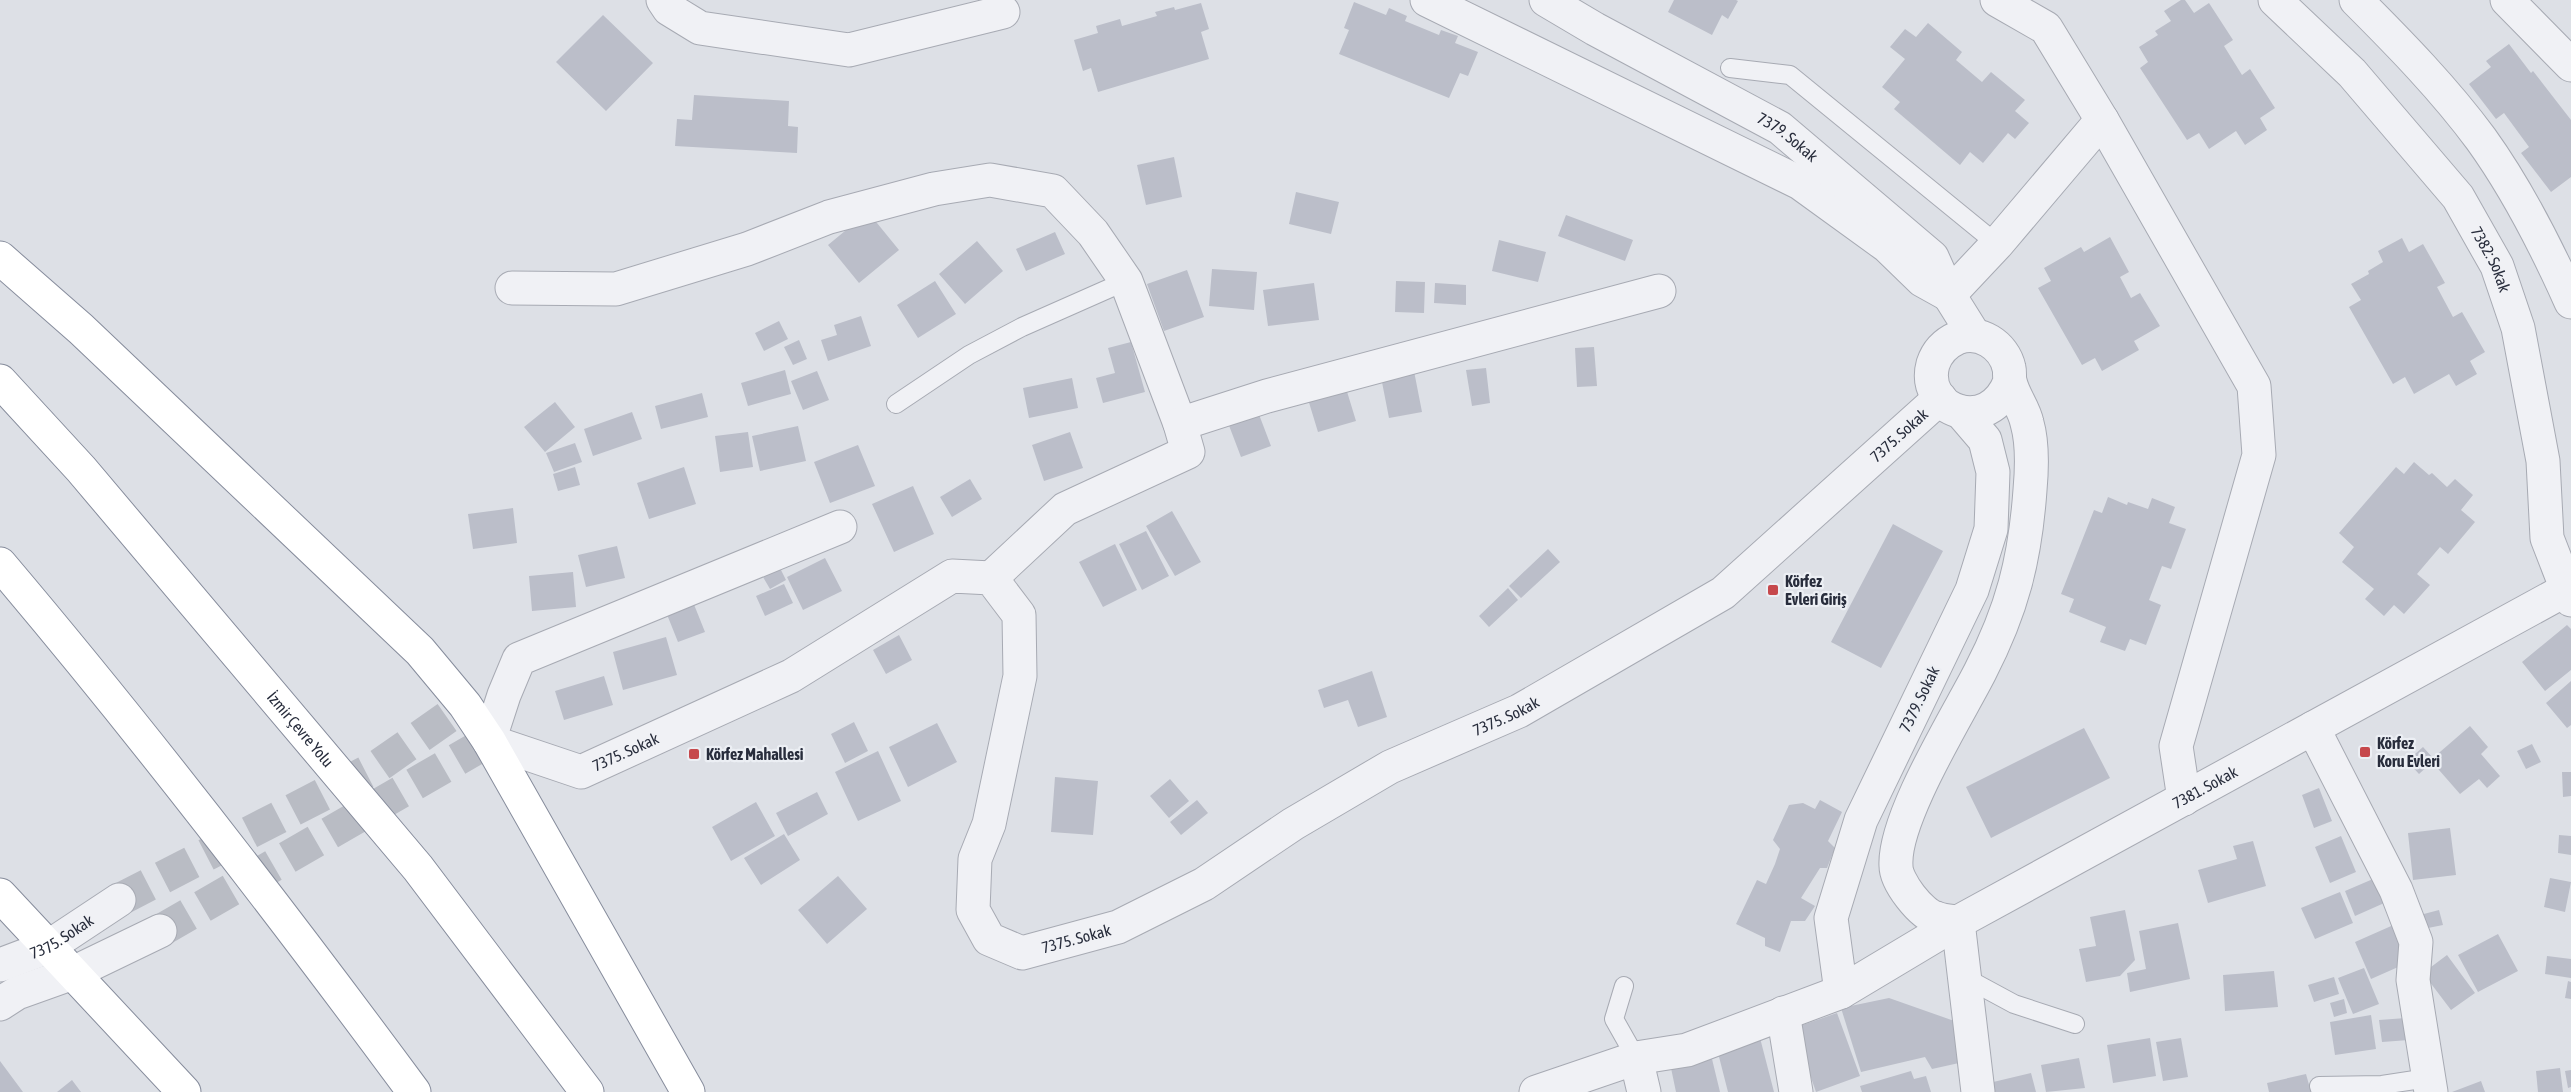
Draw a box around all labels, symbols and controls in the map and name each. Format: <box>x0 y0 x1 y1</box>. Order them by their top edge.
street label: 7379. Sokak <box>1754 109 1821 165</box>
street label: 7382: Sokak <box>2468 223 2514 294</box>
street label: 7375. Sokak <box>1866 405 1931 465</box>
place label: Körfez Evleri Giriş <box>1785 572 1847 608</box>
marker: Körfez Evleri Giriş <box>1766 583 1780 597</box>
street label: 7379. Sokak <box>1895 663 1943 735</box>
street label: İzmir Çevre Yolu <box>264 688 337 770</box>
street label: 7375. Sokak <box>1470 692 1542 739</box>
street label: 7375. Sokak <box>589 729 662 775</box>
place label: Körfez Koru Evleri <box>2377 734 2440 770</box>
place label: Körfez Mahallesi <box>706 745 804 763</box>
marker: Körfez Koru Evleri <box>2358 745 2372 759</box>
marker: Körfez Mahallesi <box>687 747 701 761</box>
street label: 7381. Sokak <box>2169 762 2240 812</box>
street label: 7375. Sokak <box>27 911 97 962</box>
street label: 7375. Sokak <box>1040 920 1113 956</box>

